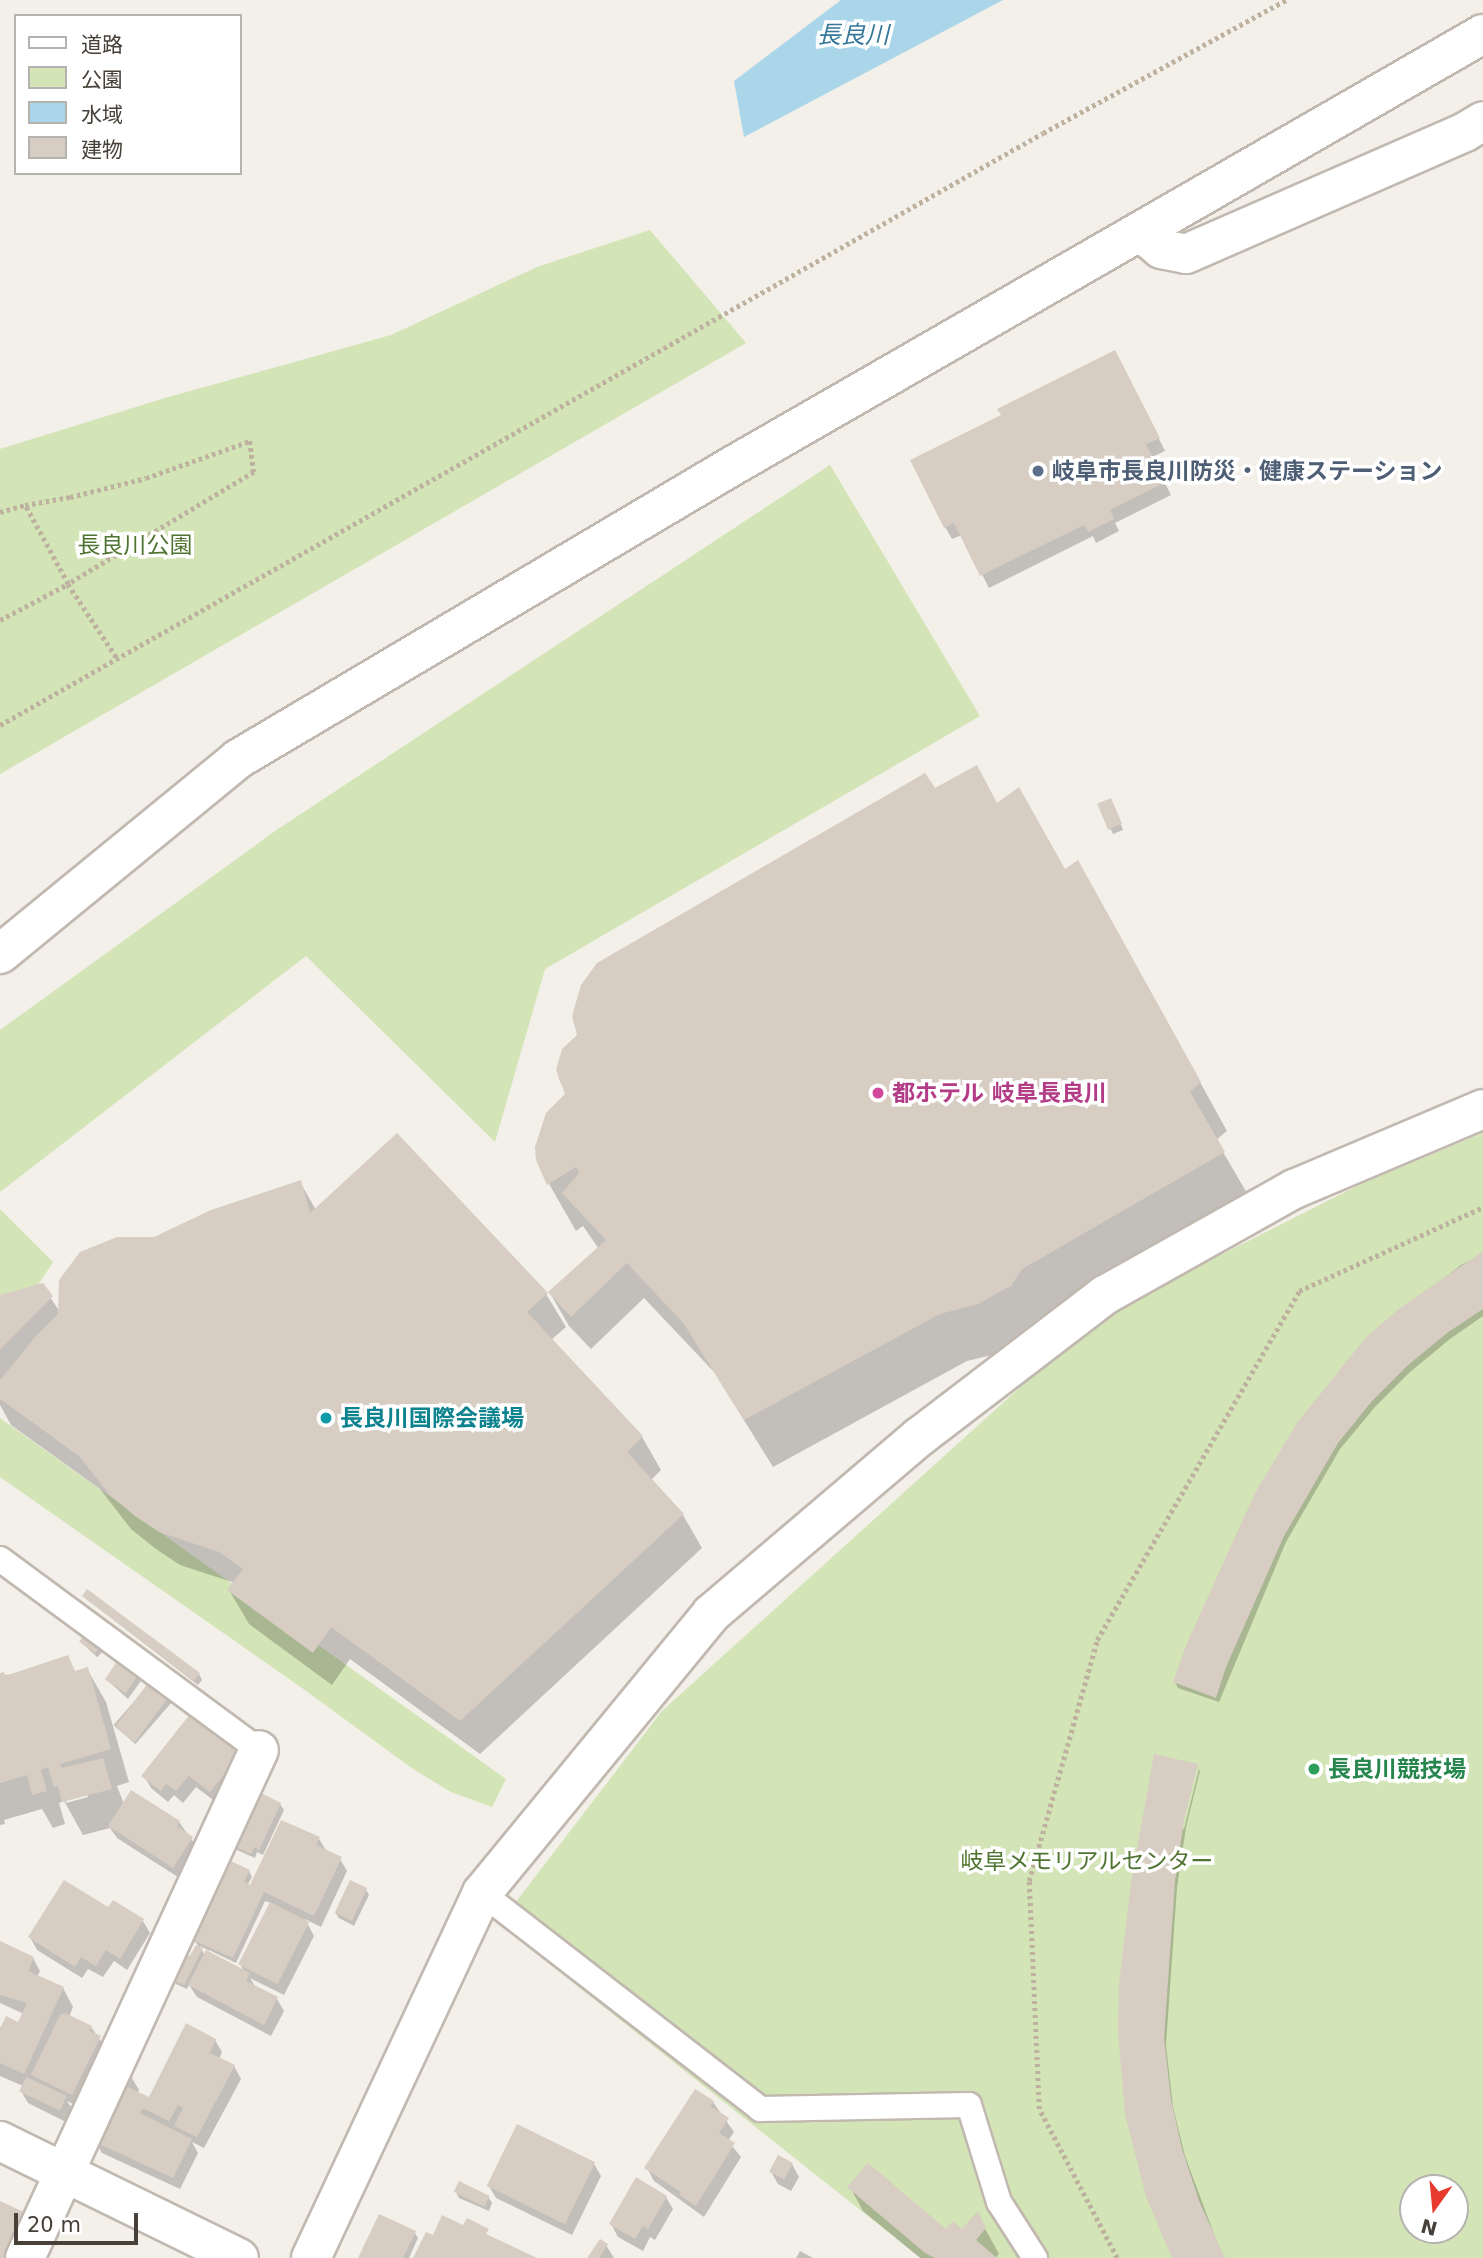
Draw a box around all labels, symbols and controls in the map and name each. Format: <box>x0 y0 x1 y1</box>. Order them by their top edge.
legend <box>14 14 242 175</box>
water label: 長良川 <box>817 22 889 50</box>
text: 道路 <box>81 33 123 57</box>
text: 公園 <box>81 68 123 92</box>
text: 水域 <box>81 103 123 127</box>
text: 建物 <box>81 138 123 162</box>
place label: 岐阜市長良川防災・健康ステーション <box>1052 457 1443 485</box>
marker: 岐阜市長良川防災・健康ステーション <box>1030 463 1046 479</box>
park label: 長良川公園 <box>78 531 192 559</box>
place label: 都ホテル 岐阜長良川 <box>892 1079 1107 1107</box>
marker: 都ホテル 岐阜長良川 <box>870 1085 886 1101</box>
place label: 長良川国際会議場 <box>340 1404 524 1432</box>
marker: 長良川国際会議場 <box>318 1410 334 1426</box>
place label: 長良川競技場 <box>1328 1755 1466 1783</box>
marker: 長良川競技場 <box>1306 1761 1322 1777</box>
park label: 岐阜メモリアルセンター <box>961 1847 1213 1875</box>
north arrow <box>1399 2174 1469 2244</box>
scale bar <box>18 2198 142 2242</box>
text: 20 m <box>27 2213 81 2237</box>
text: N <box>1419 2215 1440 2240</box>

